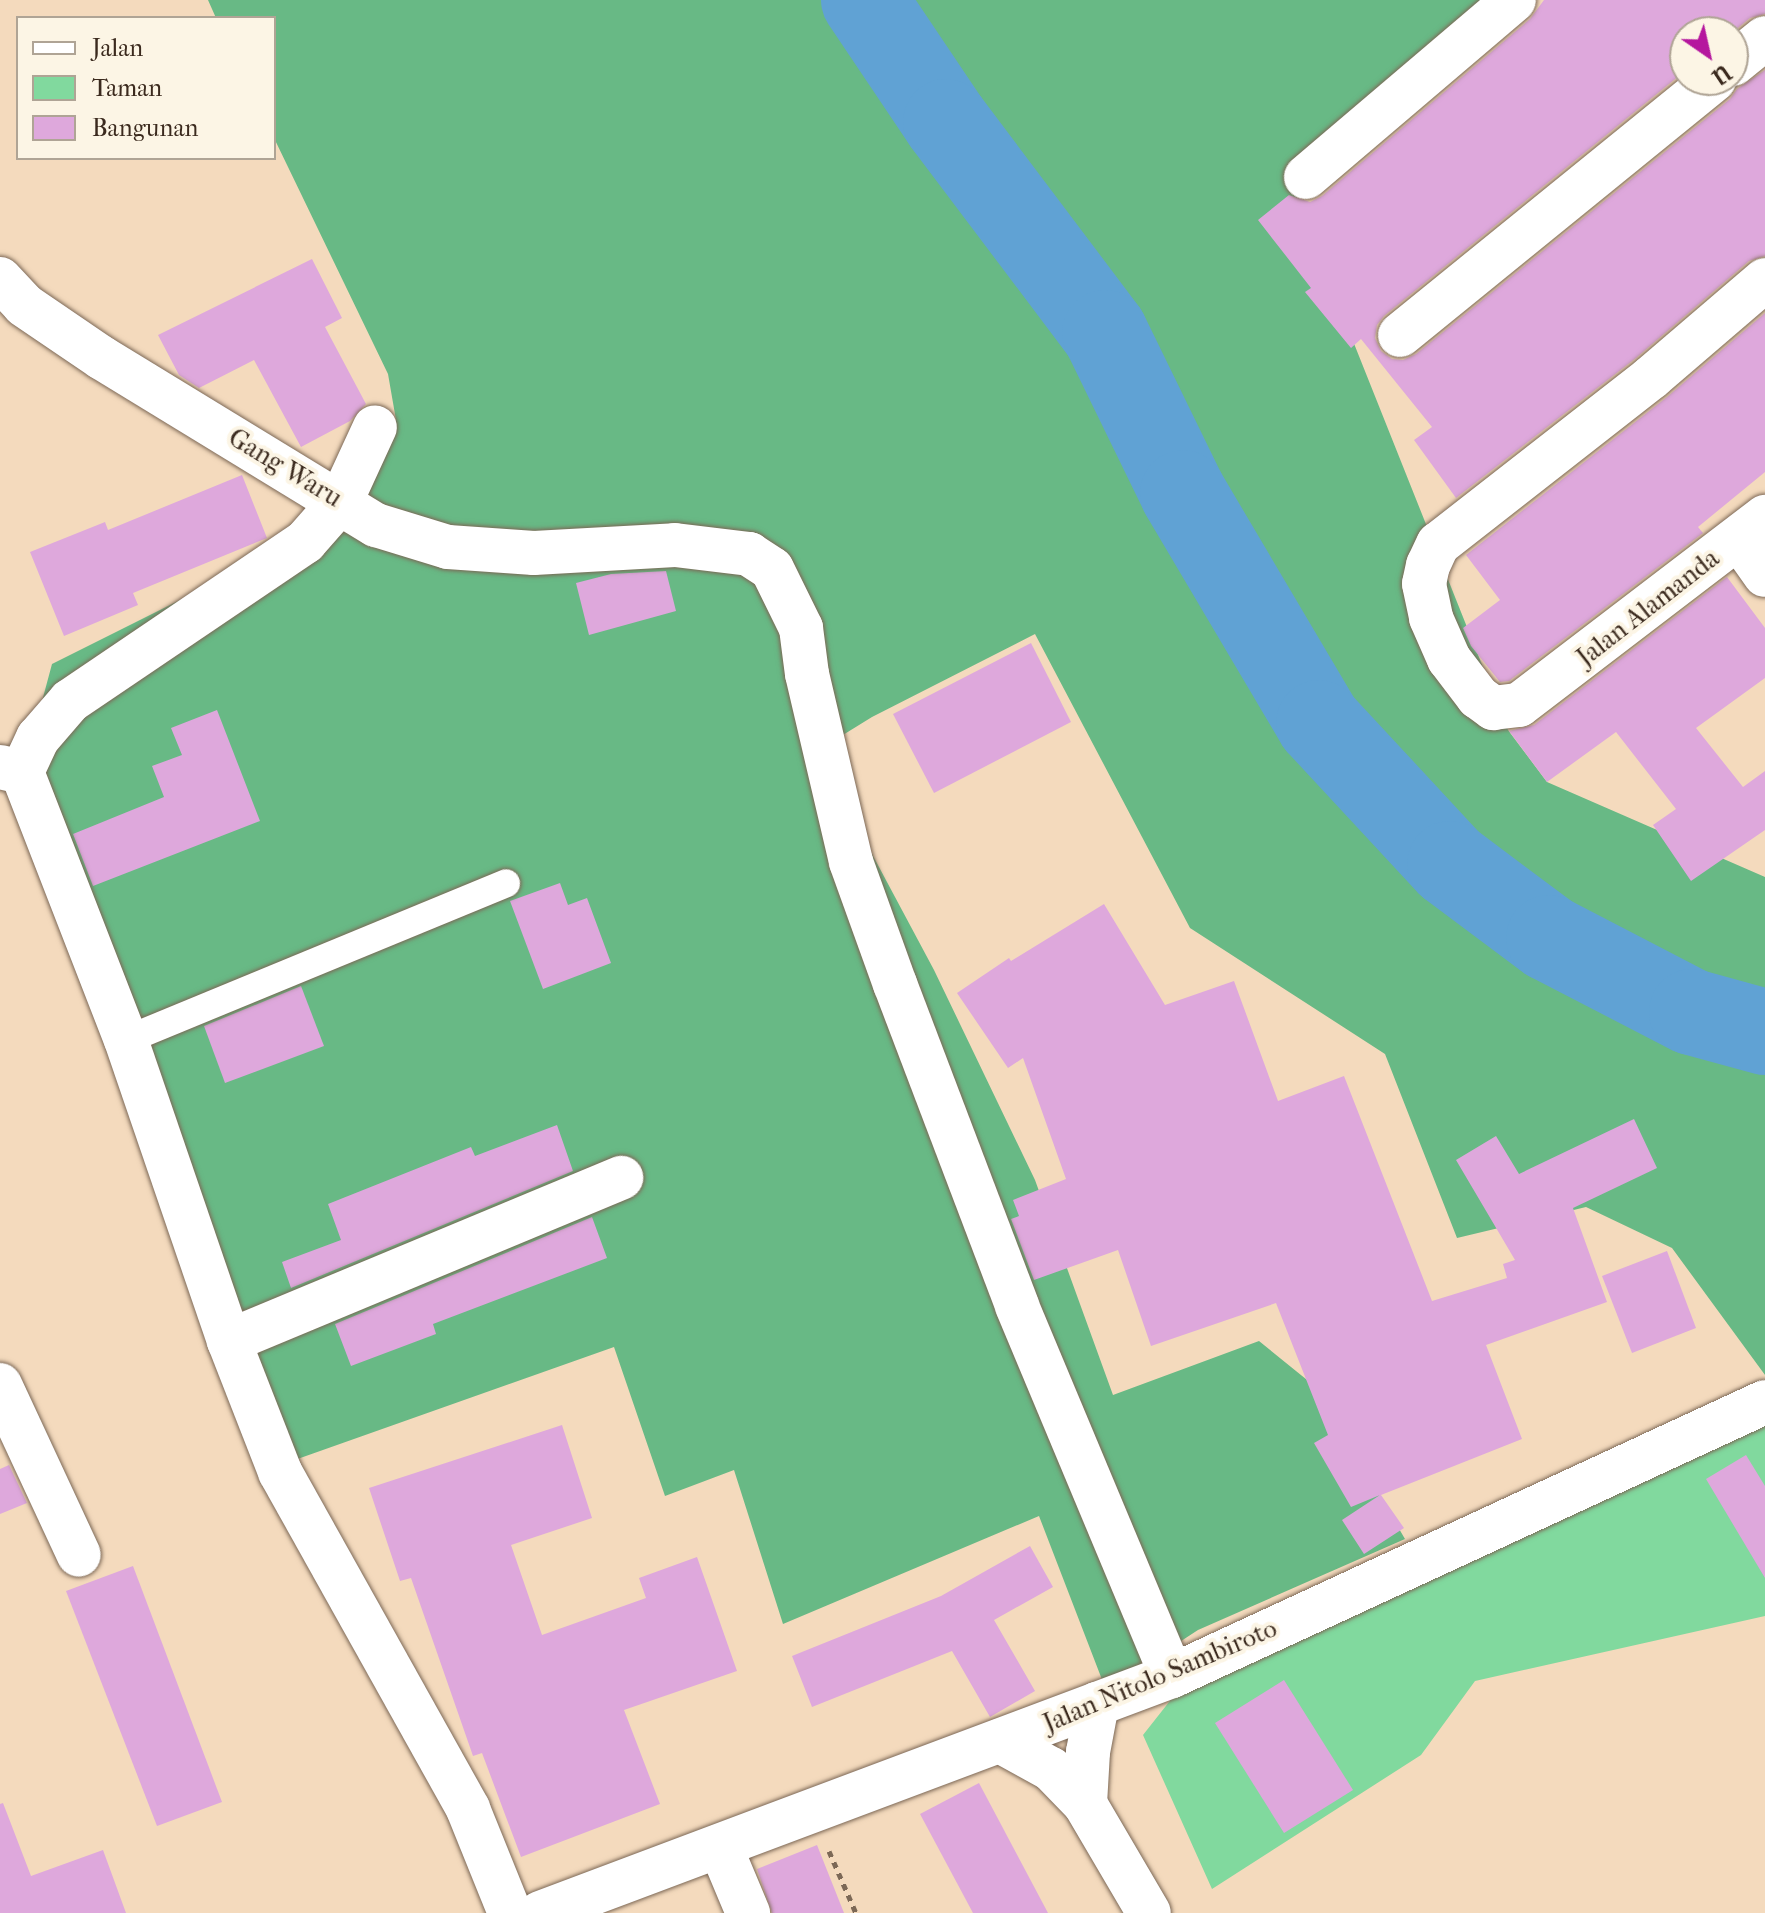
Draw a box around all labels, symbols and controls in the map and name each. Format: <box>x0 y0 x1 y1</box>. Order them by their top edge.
legend <box>16 16 276 160</box>
north arrow <box>1669 16 1749 96</box>
text: Jalan <box>92 34 143 62</box>
text: U <box>1707 59 1736 90</box>
text: Taman <box>92 74 162 102</box>
text: Bangunan <box>92 114 198 142</box>
street label: Gang Waru <box>223 422 347 514</box>
street label: Jalan Alamanda <box>1571 543 1725 673</box>
street label: Jalan Nitolo Sambiroto <box>1039 1613 1281 1739</box>

